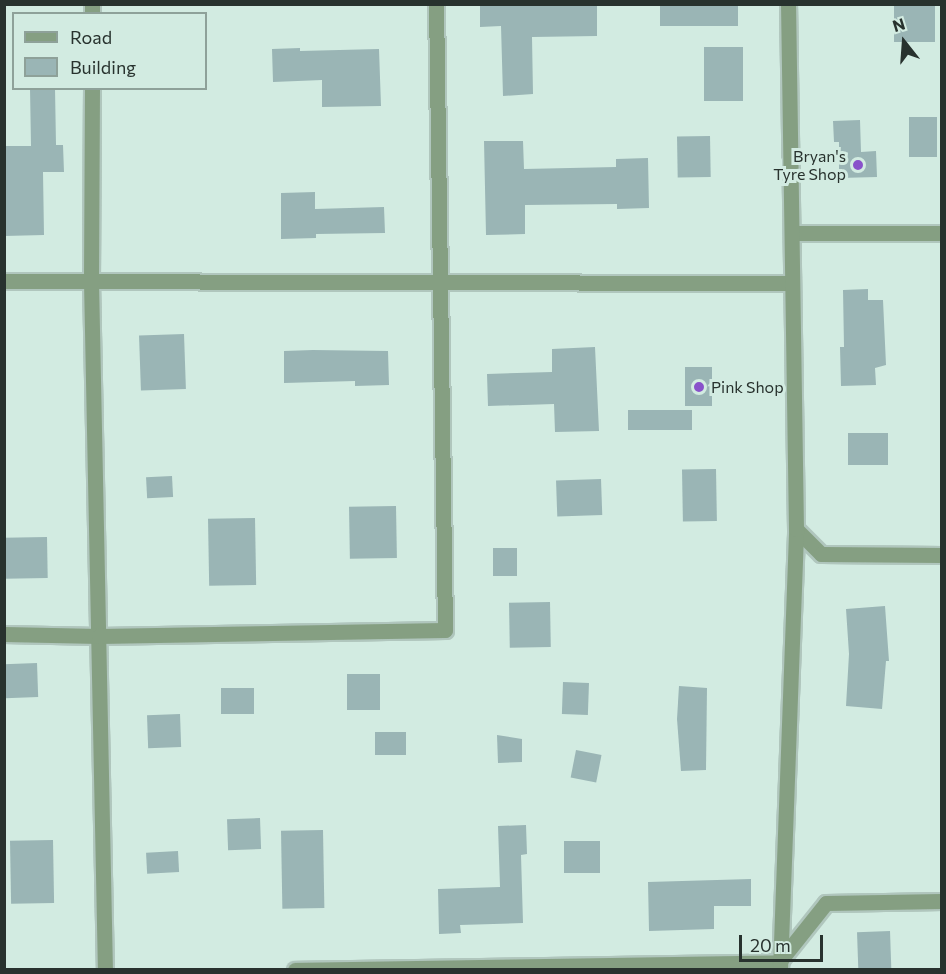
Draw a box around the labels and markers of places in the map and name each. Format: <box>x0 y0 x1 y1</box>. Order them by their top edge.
place label: Bryan's Tyre Shop <box>773 146 846 184</box>
marker: Bryan's Tyre Shop <box>851 158 865 172</box>
place label: Pink Shop <box>711 377 784 397</box>
marker: Pink Shop <box>692 380 706 394</box>

